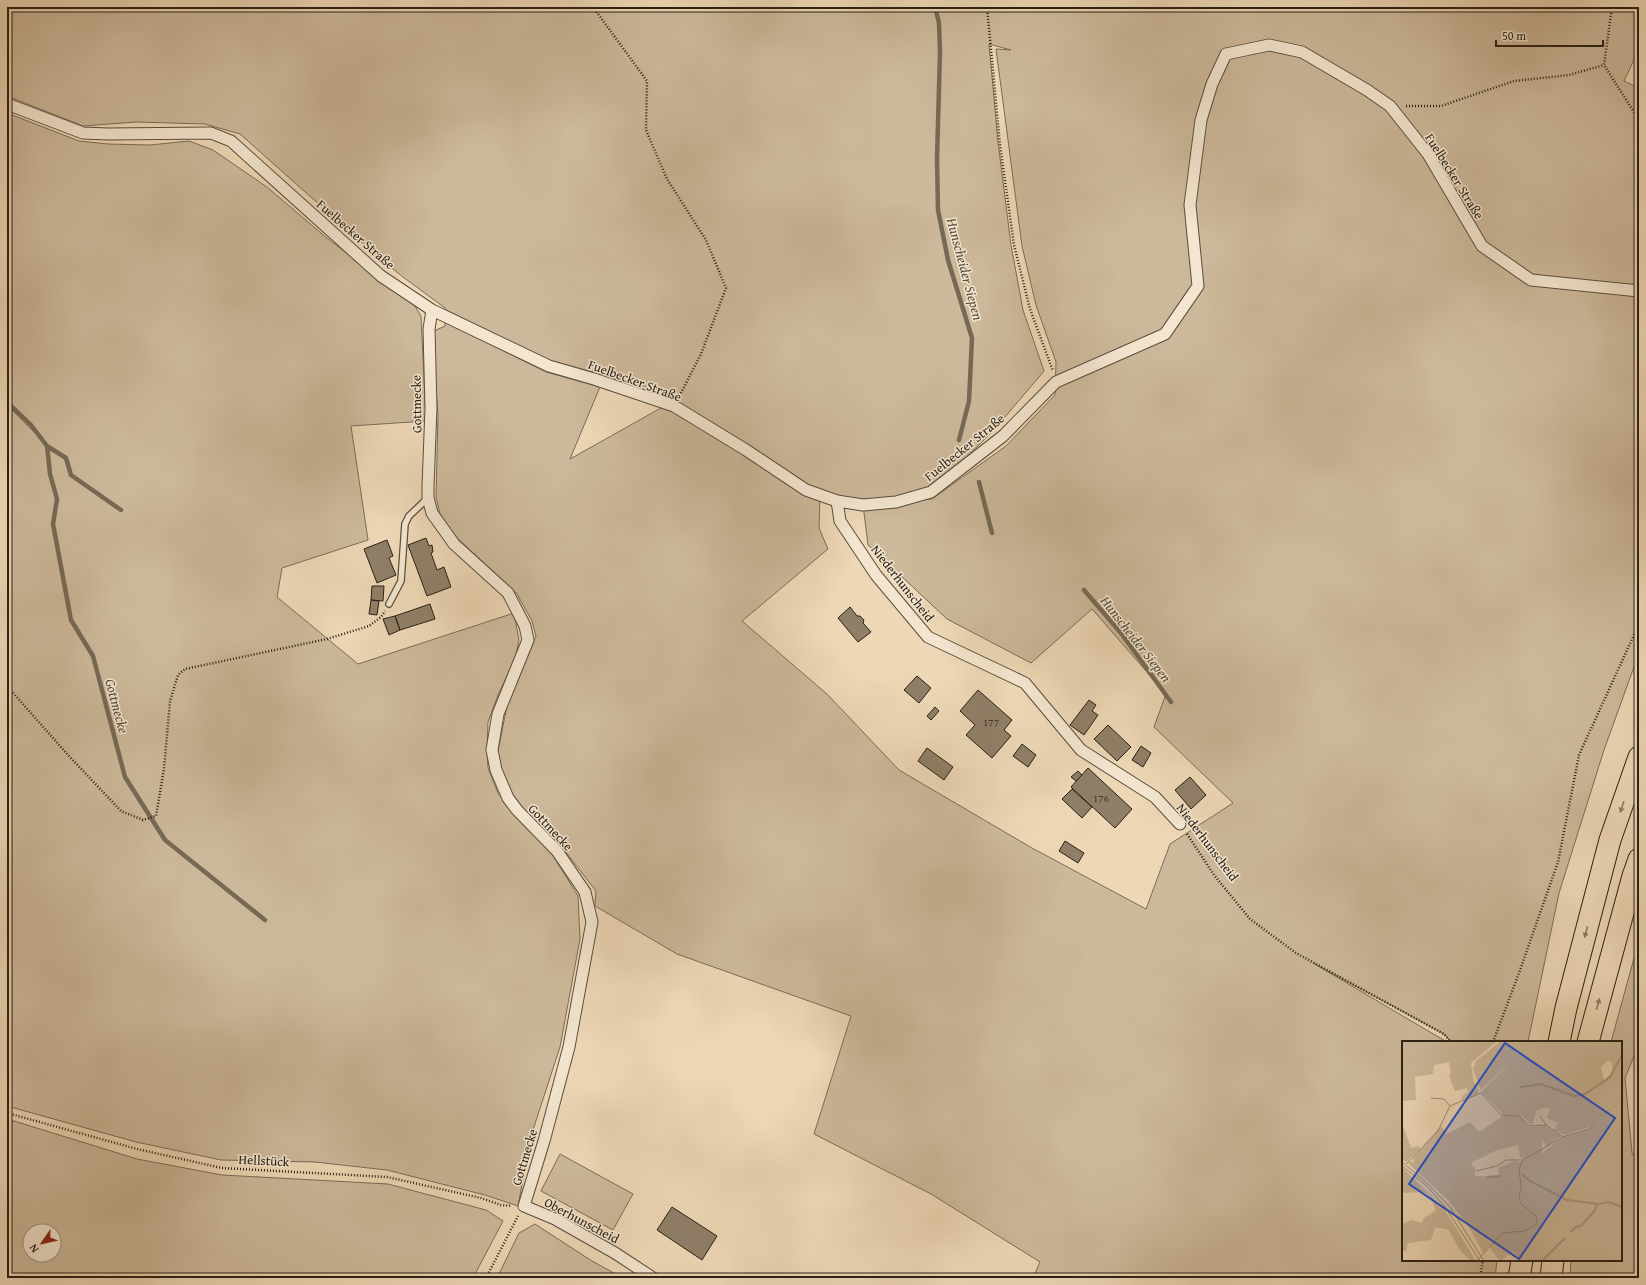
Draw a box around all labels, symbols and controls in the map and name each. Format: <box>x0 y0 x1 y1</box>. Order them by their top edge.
scale bar <box>1496 22 1603 48</box>
text: 50 m <box>1502 27 1526 44</box>
street label: Fuelbecker Straße <box>1420 130 1489 223</box>
street label: Fuelbecker Straße <box>312 195 399 274</box>
water label: Hunscheider Siepen <box>941 215 988 322</box>
street label: Fuelbecker Straße <box>585 355 684 406</box>
street label: Gottmecke <box>406 375 427 433</box>
street label: Fuelbecker Straße <box>920 409 1008 486</box>
street label: Niederhunscheid <box>866 541 939 626</box>
water label: Hunscheider Siepen <box>1095 591 1176 687</box>
water label: Gottmecke <box>100 677 134 736</box>
house number: 177 <box>983 714 999 730</box>
house number: 176 <box>1093 790 1109 806</box>
street label: Niederhunscheid <box>1172 799 1243 885</box>
street label: Gottmecke <box>524 800 577 855</box>
one-way arrow <box>1618 801 1624 813</box>
one-way arrow <box>1583 926 1589 938</box>
one-way arrow <box>1595 998 1601 1010</box>
inset map <box>1402 1041 1622 1261</box>
street label: Gottmecke <box>507 1127 542 1188</box>
street label: Hellstück <box>238 1150 290 1171</box>
street label: Oberhunscheid <box>541 1193 623 1248</box>
north arrow <box>22 1223 62 1263</box>
text: N <box>25 1241 42 1256</box>

